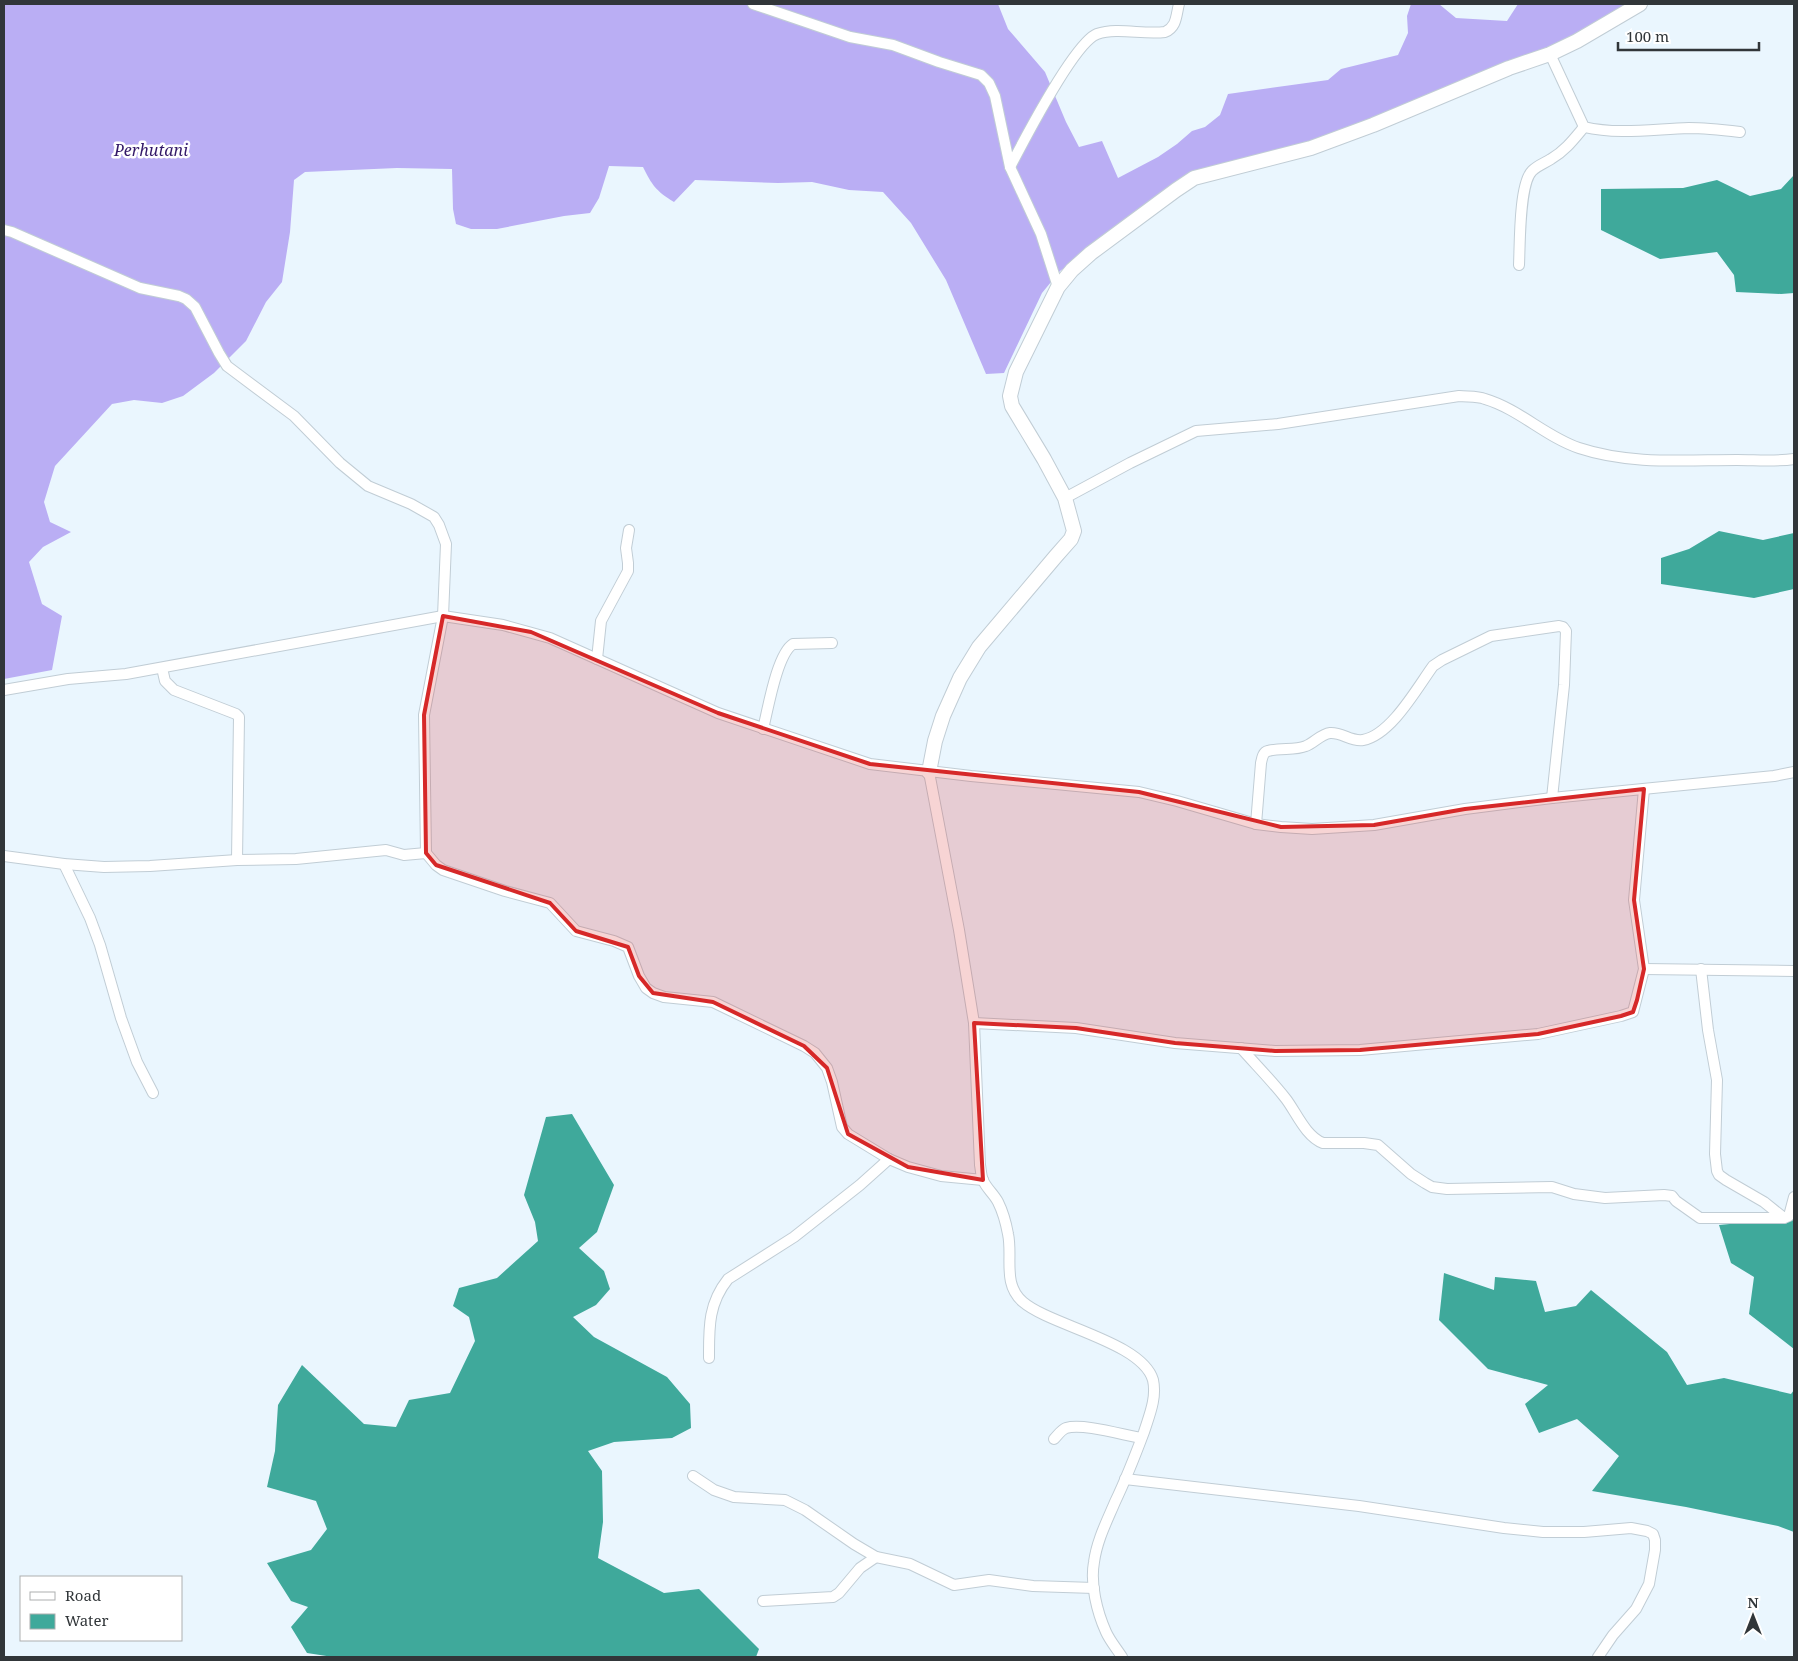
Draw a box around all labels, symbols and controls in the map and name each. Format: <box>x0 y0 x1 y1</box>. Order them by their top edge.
scale bar <box>1618 20 1759 52</box>
text: 100 m <box>1626 26 1669 46</box>
park label: Perhutani <box>113 139 188 161</box>
legend <box>20 1576 182 1641</box>
text: Road <box>65 1585 101 1605</box>
north arrow <box>1728 1591 1778 1641</box>
text: N <box>1747 1593 1759 1612</box>
text: Water <box>65 1610 108 1630</box>

